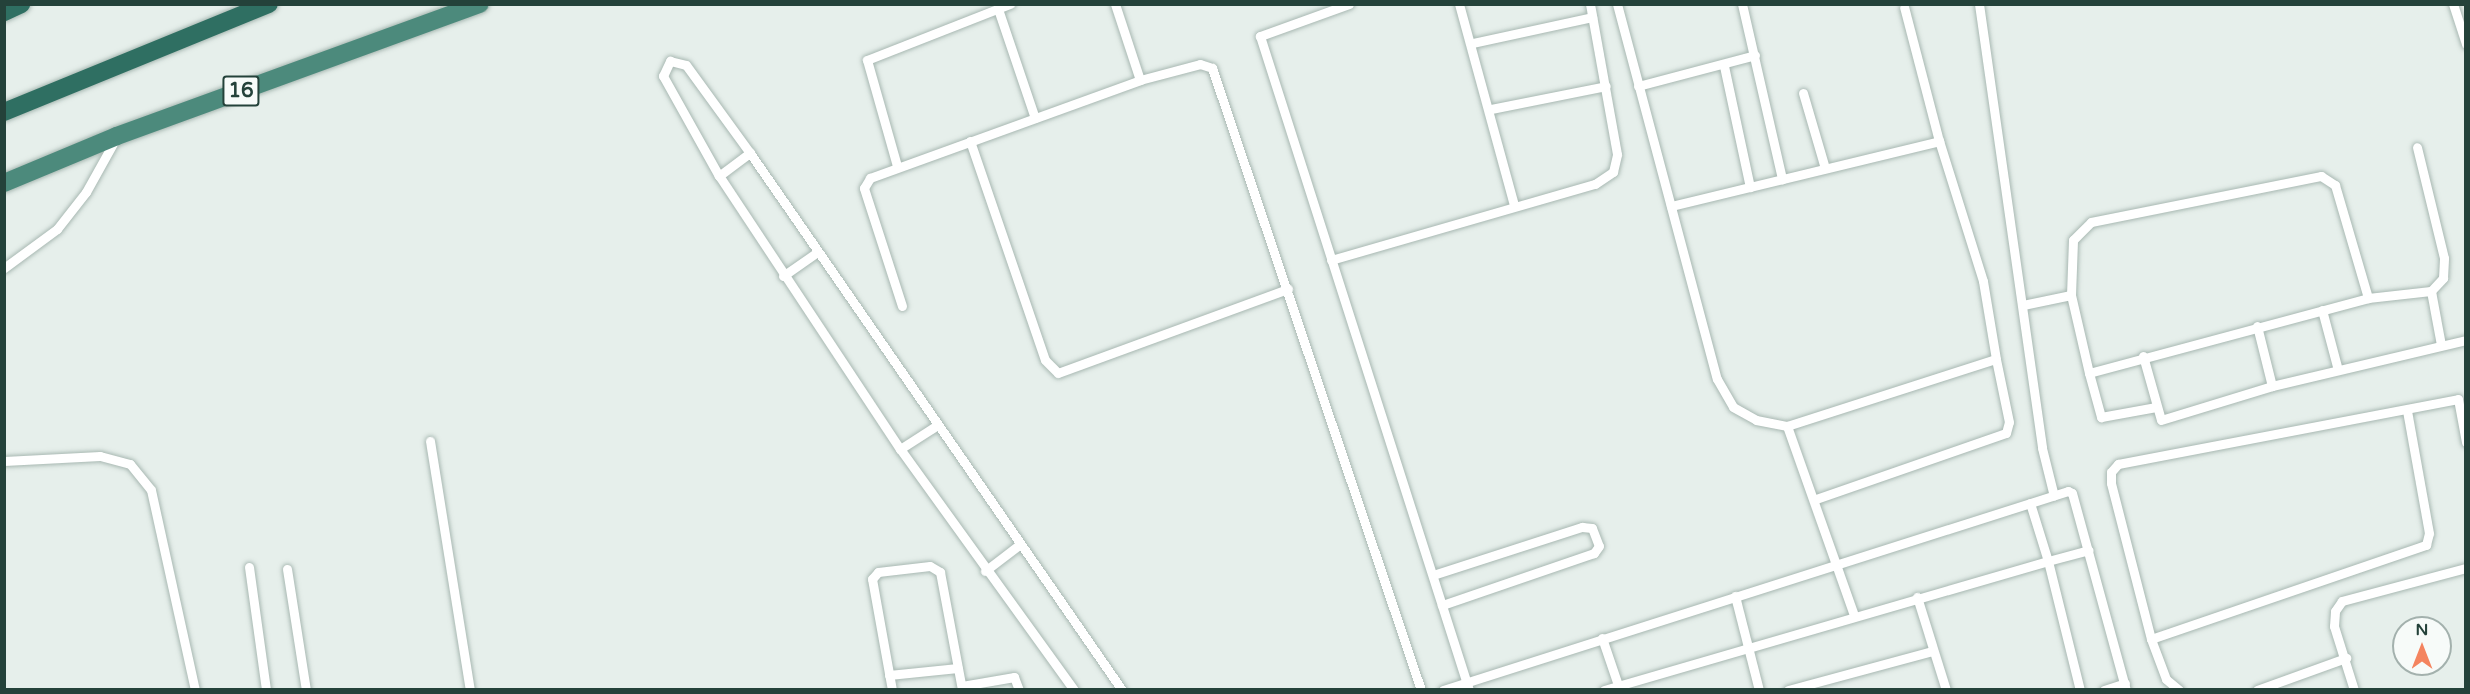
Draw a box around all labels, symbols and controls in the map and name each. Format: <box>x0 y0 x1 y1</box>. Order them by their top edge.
road number: 16 <box>222 74 260 108</box>
north arrow <box>2392 616 2452 676</box>
text: N <box>2416 620 2428 640</box>

